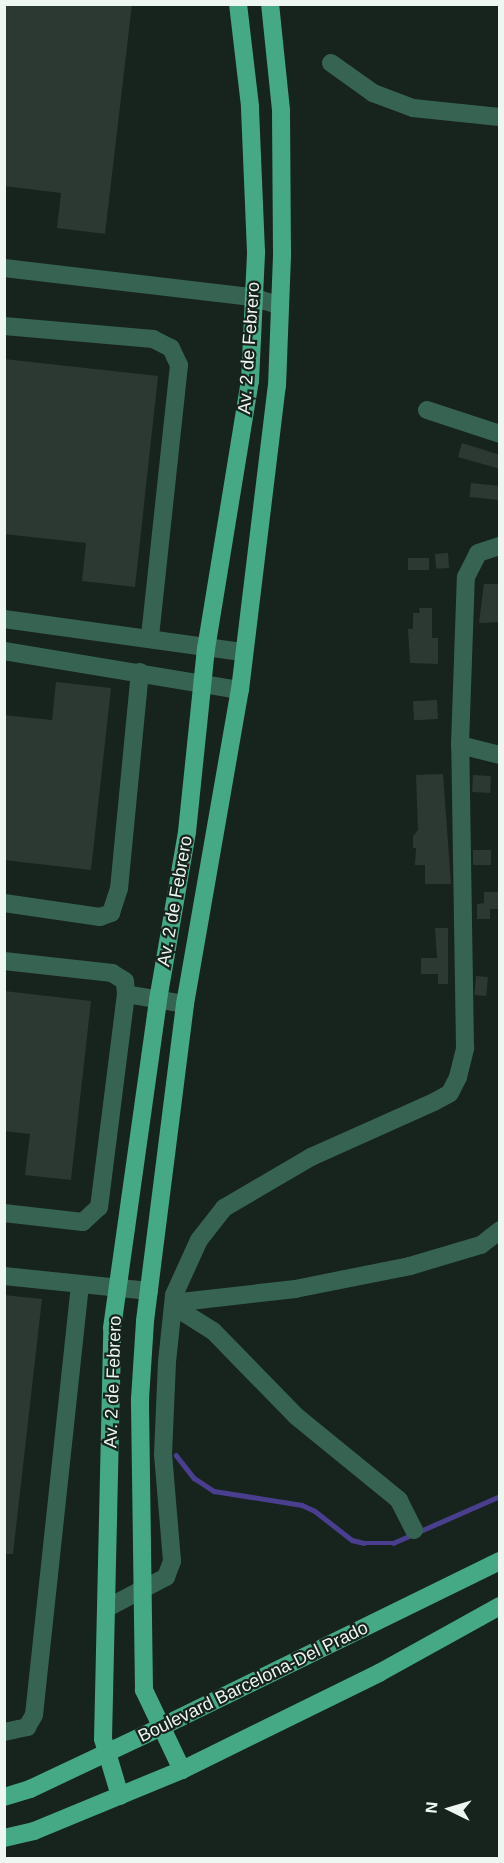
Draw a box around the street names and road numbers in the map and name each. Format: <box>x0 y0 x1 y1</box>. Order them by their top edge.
street label: Av. 2 de Febrero <box>234 281 264 415</box>
street label: Av. 2 de Febrero <box>153 834 197 968</box>
street label: Av. 2 de Febrero <box>100 1315 126 1449</box>
street label: Boulevard Barcelona-Del Prado <box>135 1617 371 1747</box>

